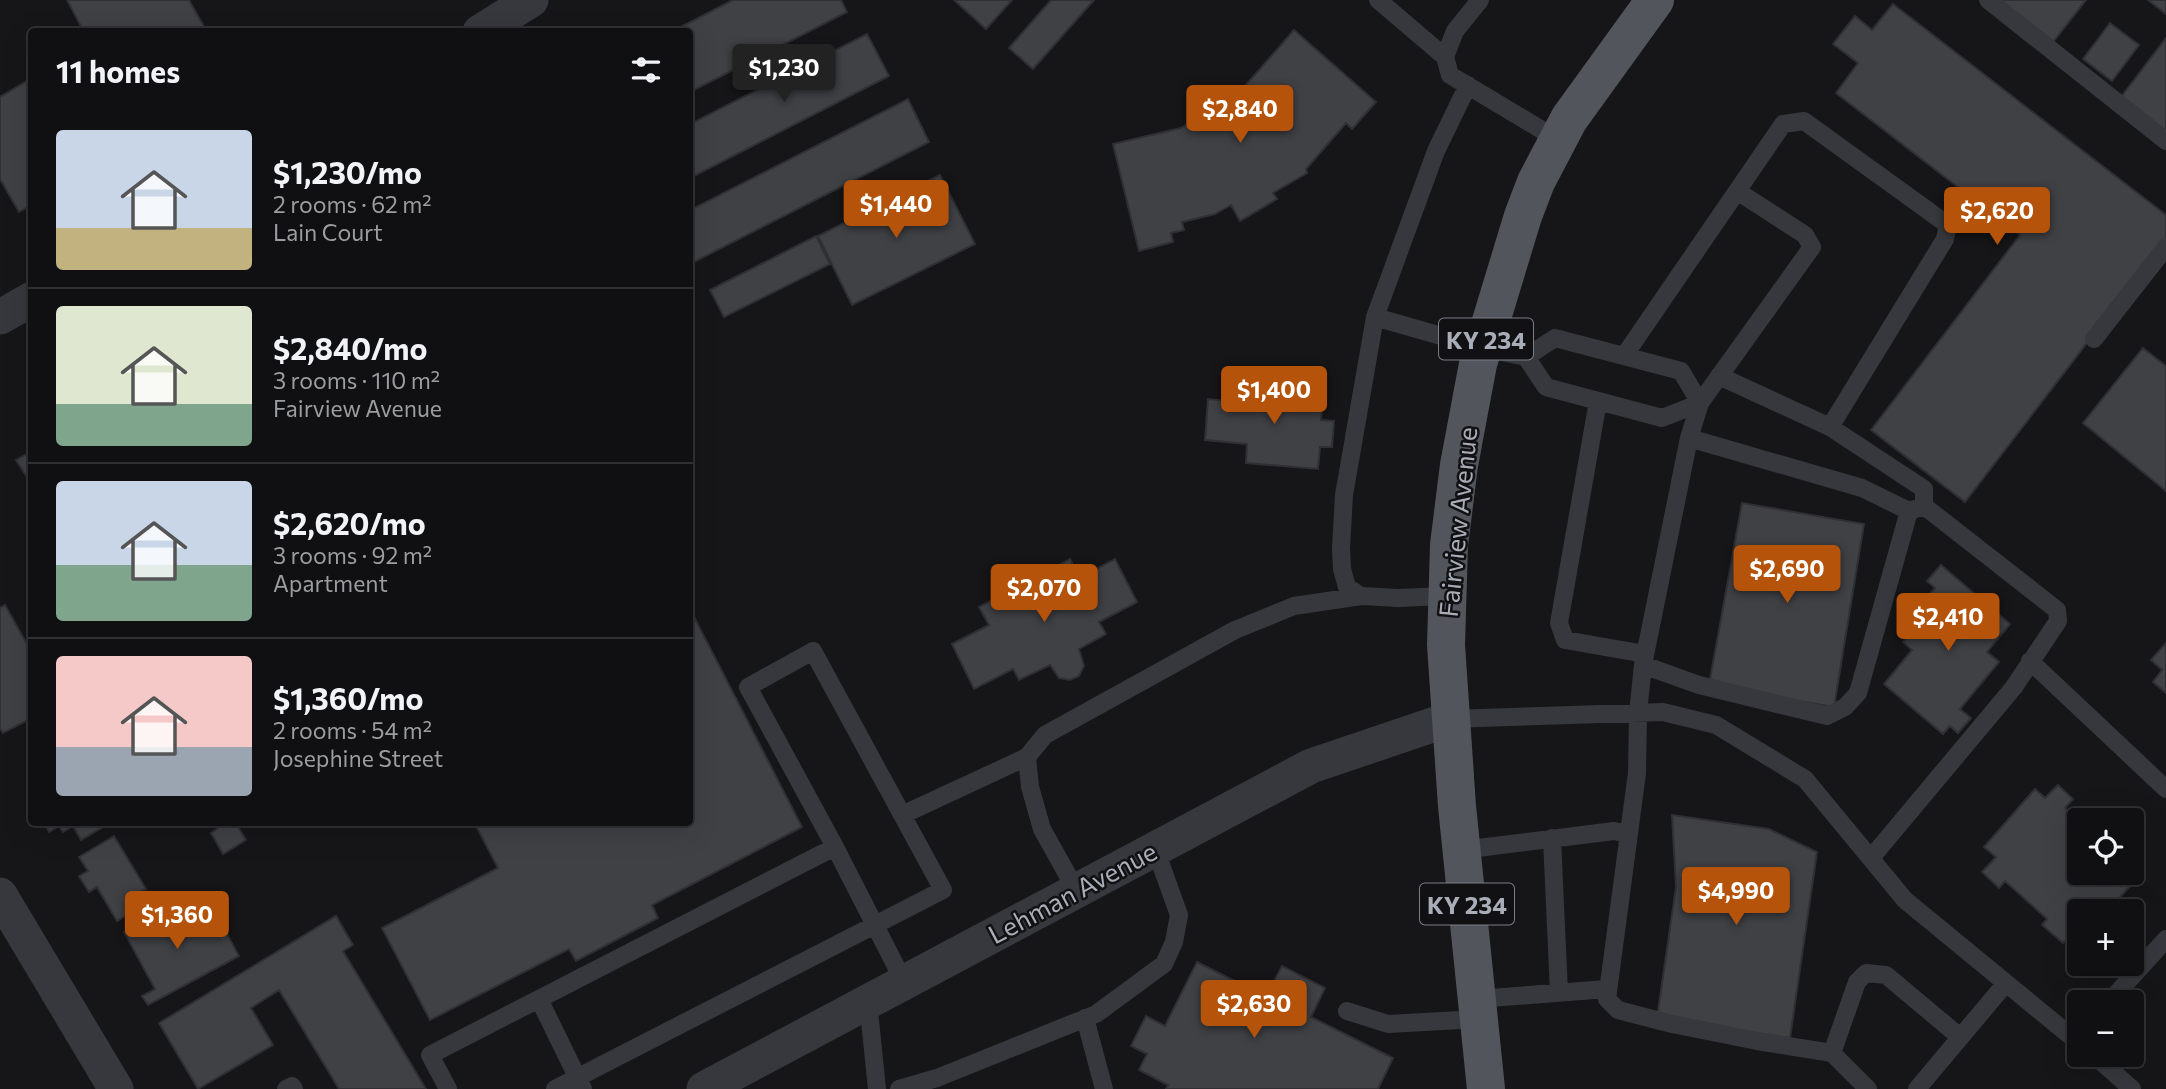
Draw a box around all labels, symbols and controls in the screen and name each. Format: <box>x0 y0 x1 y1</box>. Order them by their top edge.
pin: $1,230 <box>727 44 841 104</box>
icon: filters <box>627 51 665 89</box>
text: 11 homes <box>56 52 180 89</box>
text: $1,230 <box>748 53 820 81</box>
pin: $2,840 <box>1183 86 1297 145</box>
text: $2,840 <box>1202 94 1278 122</box>
text: $1,230/mo <box>273 153 422 190</box>
icon: home <box>112 158 196 242</box>
pin: $1,440 <box>839 180 953 240</box>
pin: $2,620 <box>1940 188 2054 247</box>
text: $1,440 <box>860 189 932 217</box>
text: 2 rooms · 62 m² <box>273 190 432 218</box>
text: $2,620 <box>1960 196 2034 224</box>
text: Lain Court <box>273 218 383 246</box>
road number: KY 234 <box>1439 318 1533 360</box>
text: $2,840/mo <box>273 329 427 366</box>
icon: home <box>112 334 196 418</box>
text: 3 rooms · 110 m² <box>273 366 440 394</box>
pin: $1,400 <box>1217 366 1331 426</box>
text: $1,400 <box>1237 375 1311 403</box>
text: Fairview Avenue <box>273 394 442 422</box>
street label: Fairview Avenue <box>1432 425 1482 619</box>
text: $2,620/mo <box>273 504 426 541</box>
icon: home <box>112 509 196 593</box>
text: 3 rooms · 92 m² <box>273 541 432 569</box>
pin: $2,690 <box>1730 546 1844 605</box>
text: $2,690 <box>1749 554 1825 582</box>
pin: $2,070 <box>987 564 1101 624</box>
text: Apartment <box>273 569 388 597</box>
text: $2,070 <box>1007 573 1081 601</box>
pin: $2,410 <box>1891 594 2005 653</box>
text: $2,410 <box>1913 602 1984 630</box>
text: $1,360/mo <box>273 679 423 716</box>
icon: home <box>112 684 196 768</box>
text: 2 rooms · 54 m² <box>273 716 432 744</box>
text: Josephine Street <box>273 744 443 772</box>
map controls <box>2067 808 2144 1067</box>
button: locate <box>2067 808 2144 885</box>
street label: Lehman Avenue <box>982 835 1162 949</box>
pin: $4,990 <box>1679 867 1793 927</box>
text: $4,990 <box>1698 876 1774 904</box>
road number: KY 234 <box>1420 884 1514 924</box>
pin: $1,360 <box>120 892 234 951</box>
button: + <box>2067 899 2144 976</box>
text: $1,360 <box>141 900 213 928</box>
pin: $2,630 <box>1197 981 1311 1040</box>
text: $2,630 <box>1217 989 1291 1017</box>
button: − <box>2067 990 2144 1067</box>

